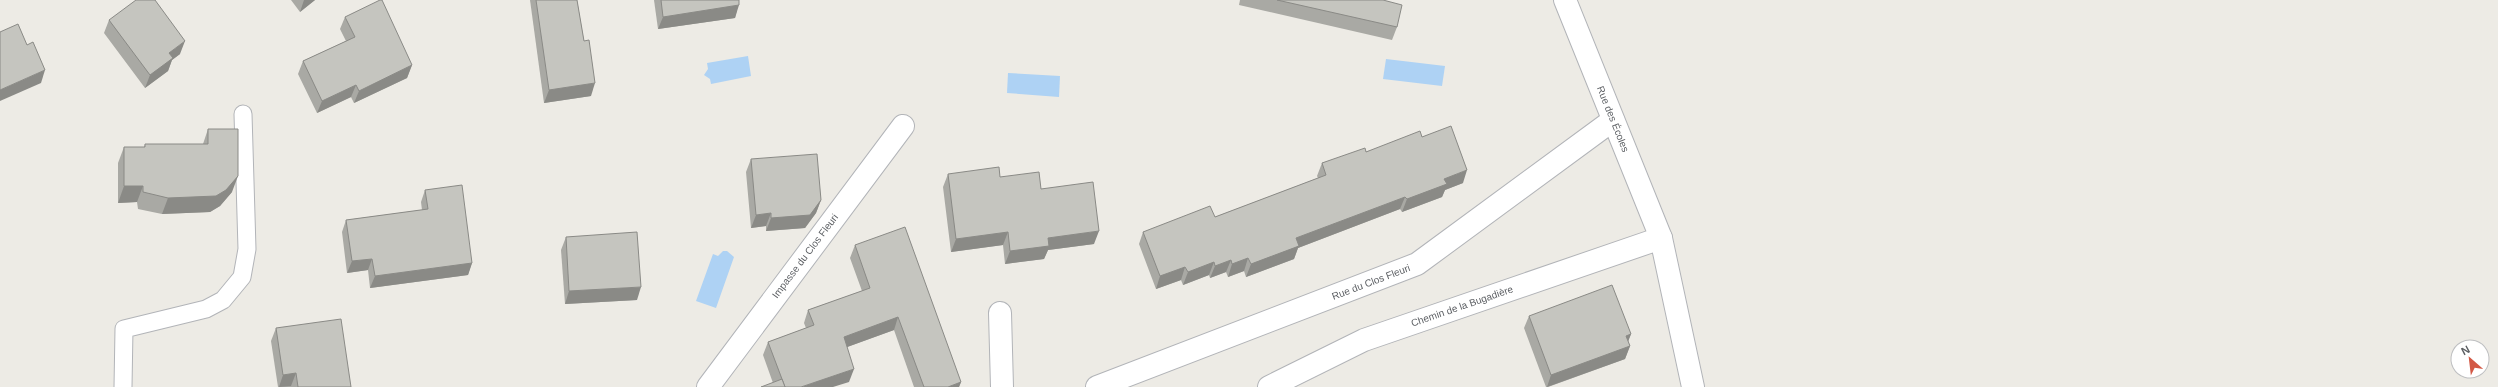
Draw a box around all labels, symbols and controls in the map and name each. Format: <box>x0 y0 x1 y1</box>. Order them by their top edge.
street label: Rue des Écoles <box>1595 84 1632 154</box>
street label: Impasse du Clos Fleuri <box>770 212 840 300</box>
street label: Rue du Clos Fleuri <box>1330 262 1412 302</box>
street label: Chemin de la Bugadière <box>1409 283 1515 329</box>
north arrow <box>2450 339 2490 379</box>
text: N <box>2459 343 2472 357</box>

